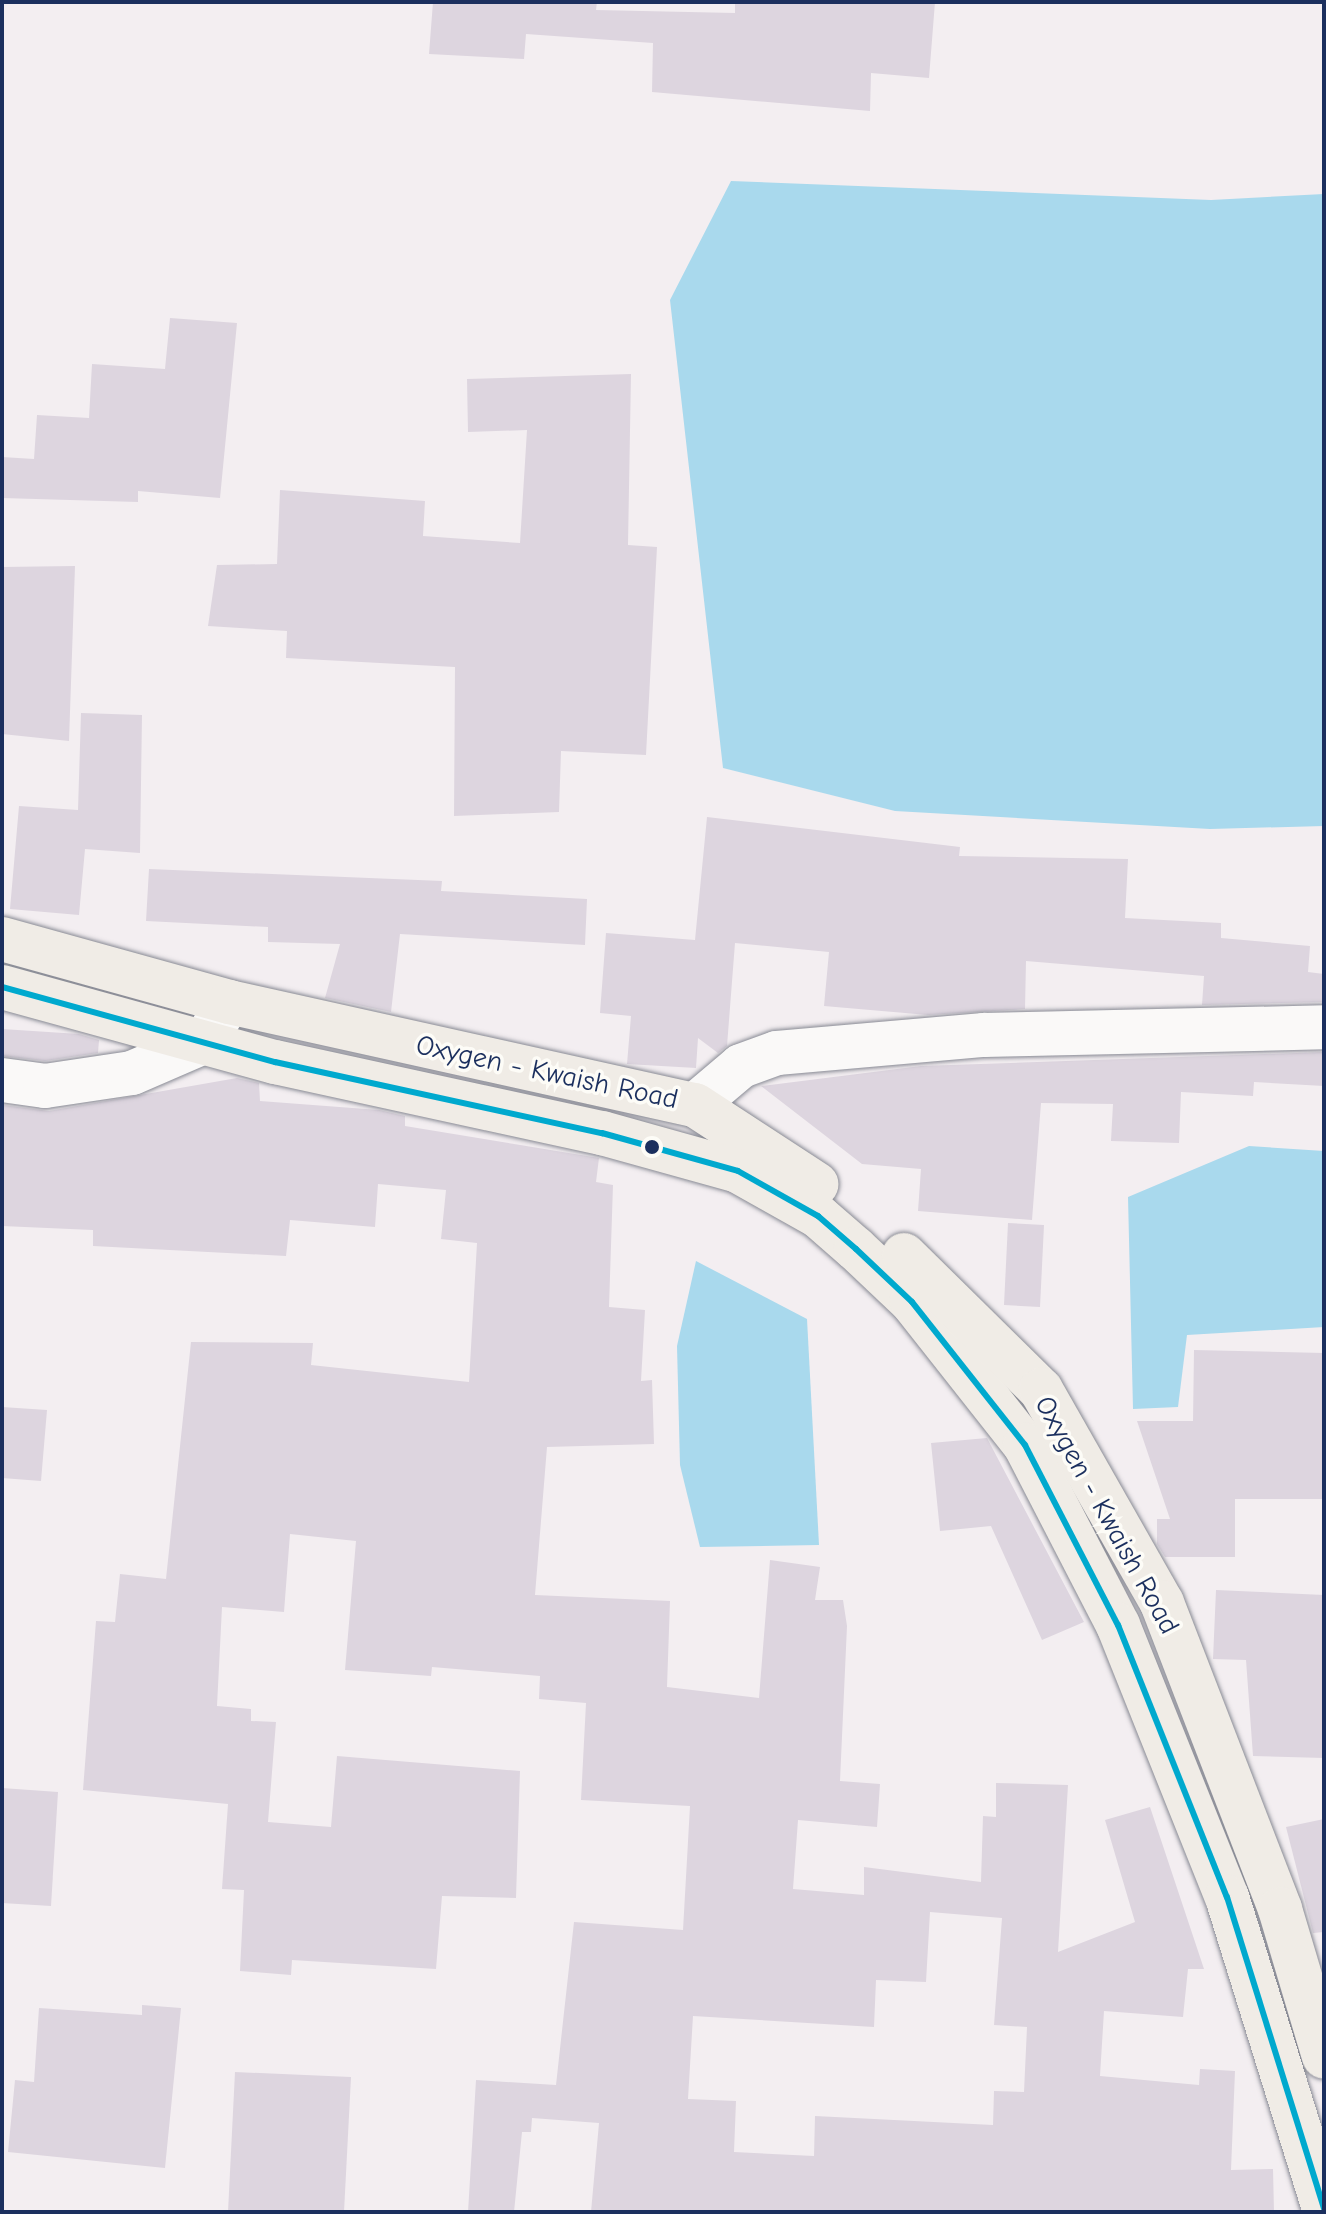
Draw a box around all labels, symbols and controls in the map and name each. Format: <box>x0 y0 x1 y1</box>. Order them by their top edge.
street label: Oxygen - Kwaish Road <box>413 1028 681 1116</box>
unlabelled marker <box>644 1139 660 1155</box>
street label: Oxygen - Kwaish Road <box>1028 1390 1186 1640</box>

